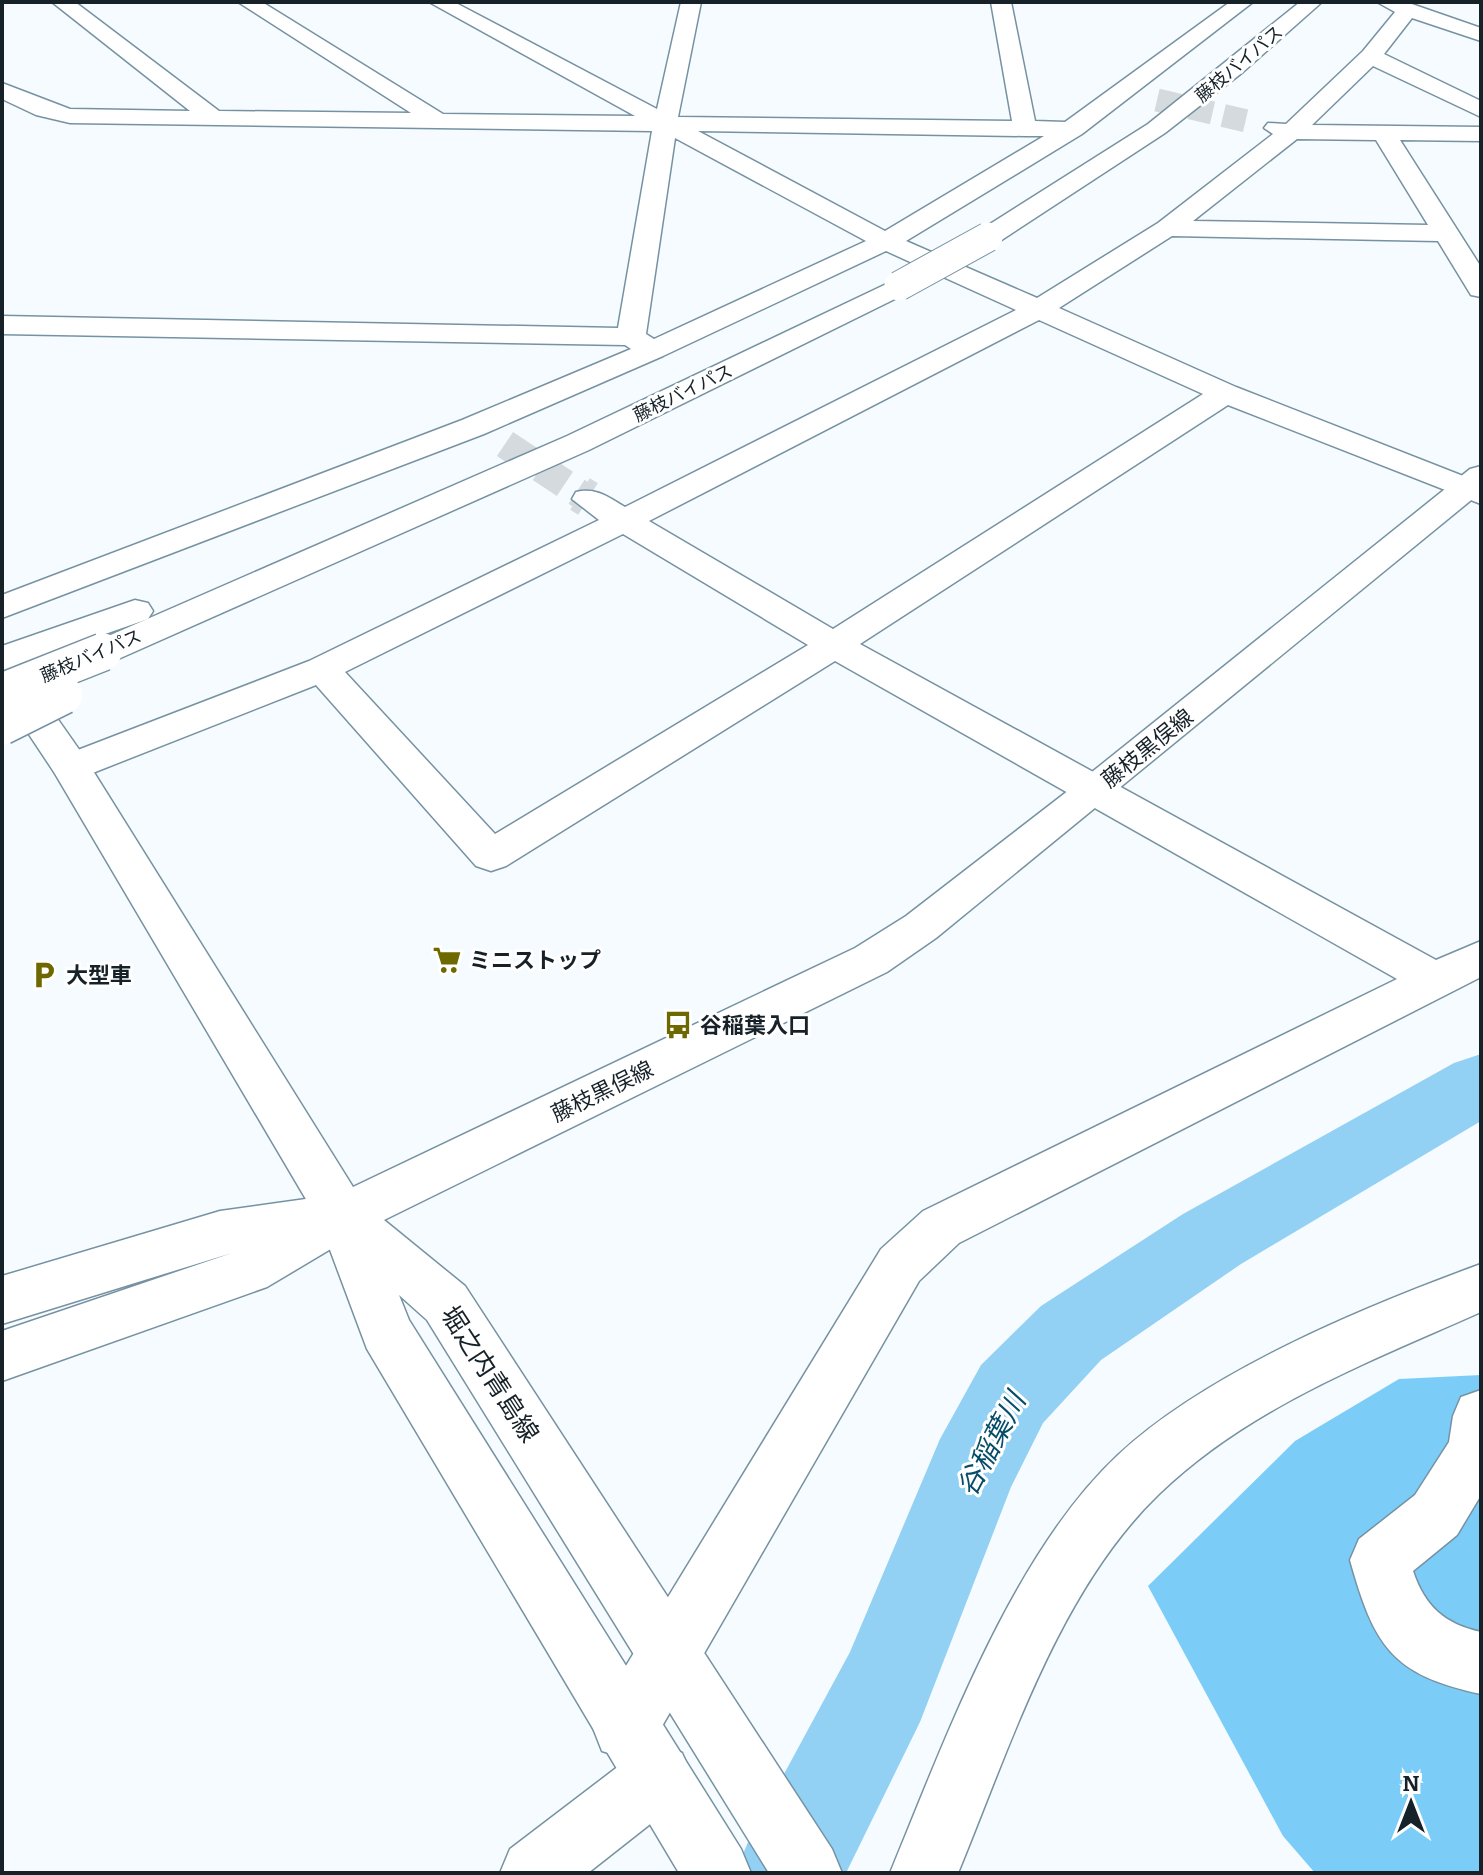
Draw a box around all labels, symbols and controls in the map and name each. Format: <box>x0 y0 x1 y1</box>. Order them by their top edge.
street label: 藤枝バイパス <box>1191 21 1287 107</box>
street label: 藤枝バイパス <box>630 360 736 426</box>
street label: 藤枝バイパス <box>37 625 145 687</box>
street label: 藤枝黒俣線 <box>1096 703 1199 793</box>
supermarket icon: ミニストップ <box>432 945 462 975</box>
place label: ミニストップ <box>469 947 601 974</box>
parking icon: 大型車 <box>29 960 59 990</box>
place label: 大型車 <box>66 962 132 989</box>
bus stop icon: 谷稲葉入口 <box>663 1010 693 1040</box>
place label: 谷稲葉入口 <box>700 1012 810 1039</box>
street label: 藤枝黒俣線 <box>547 1055 658 1128</box>
street label: 堀之内青島線 <box>434 1300 545 1448</box>
water label: 谷稲葉川 <box>951 1384 1034 1501</box>
north arrow <box>1371 1763 1451 1843</box>
text: N <box>1403 1770 1420 1797</box>

